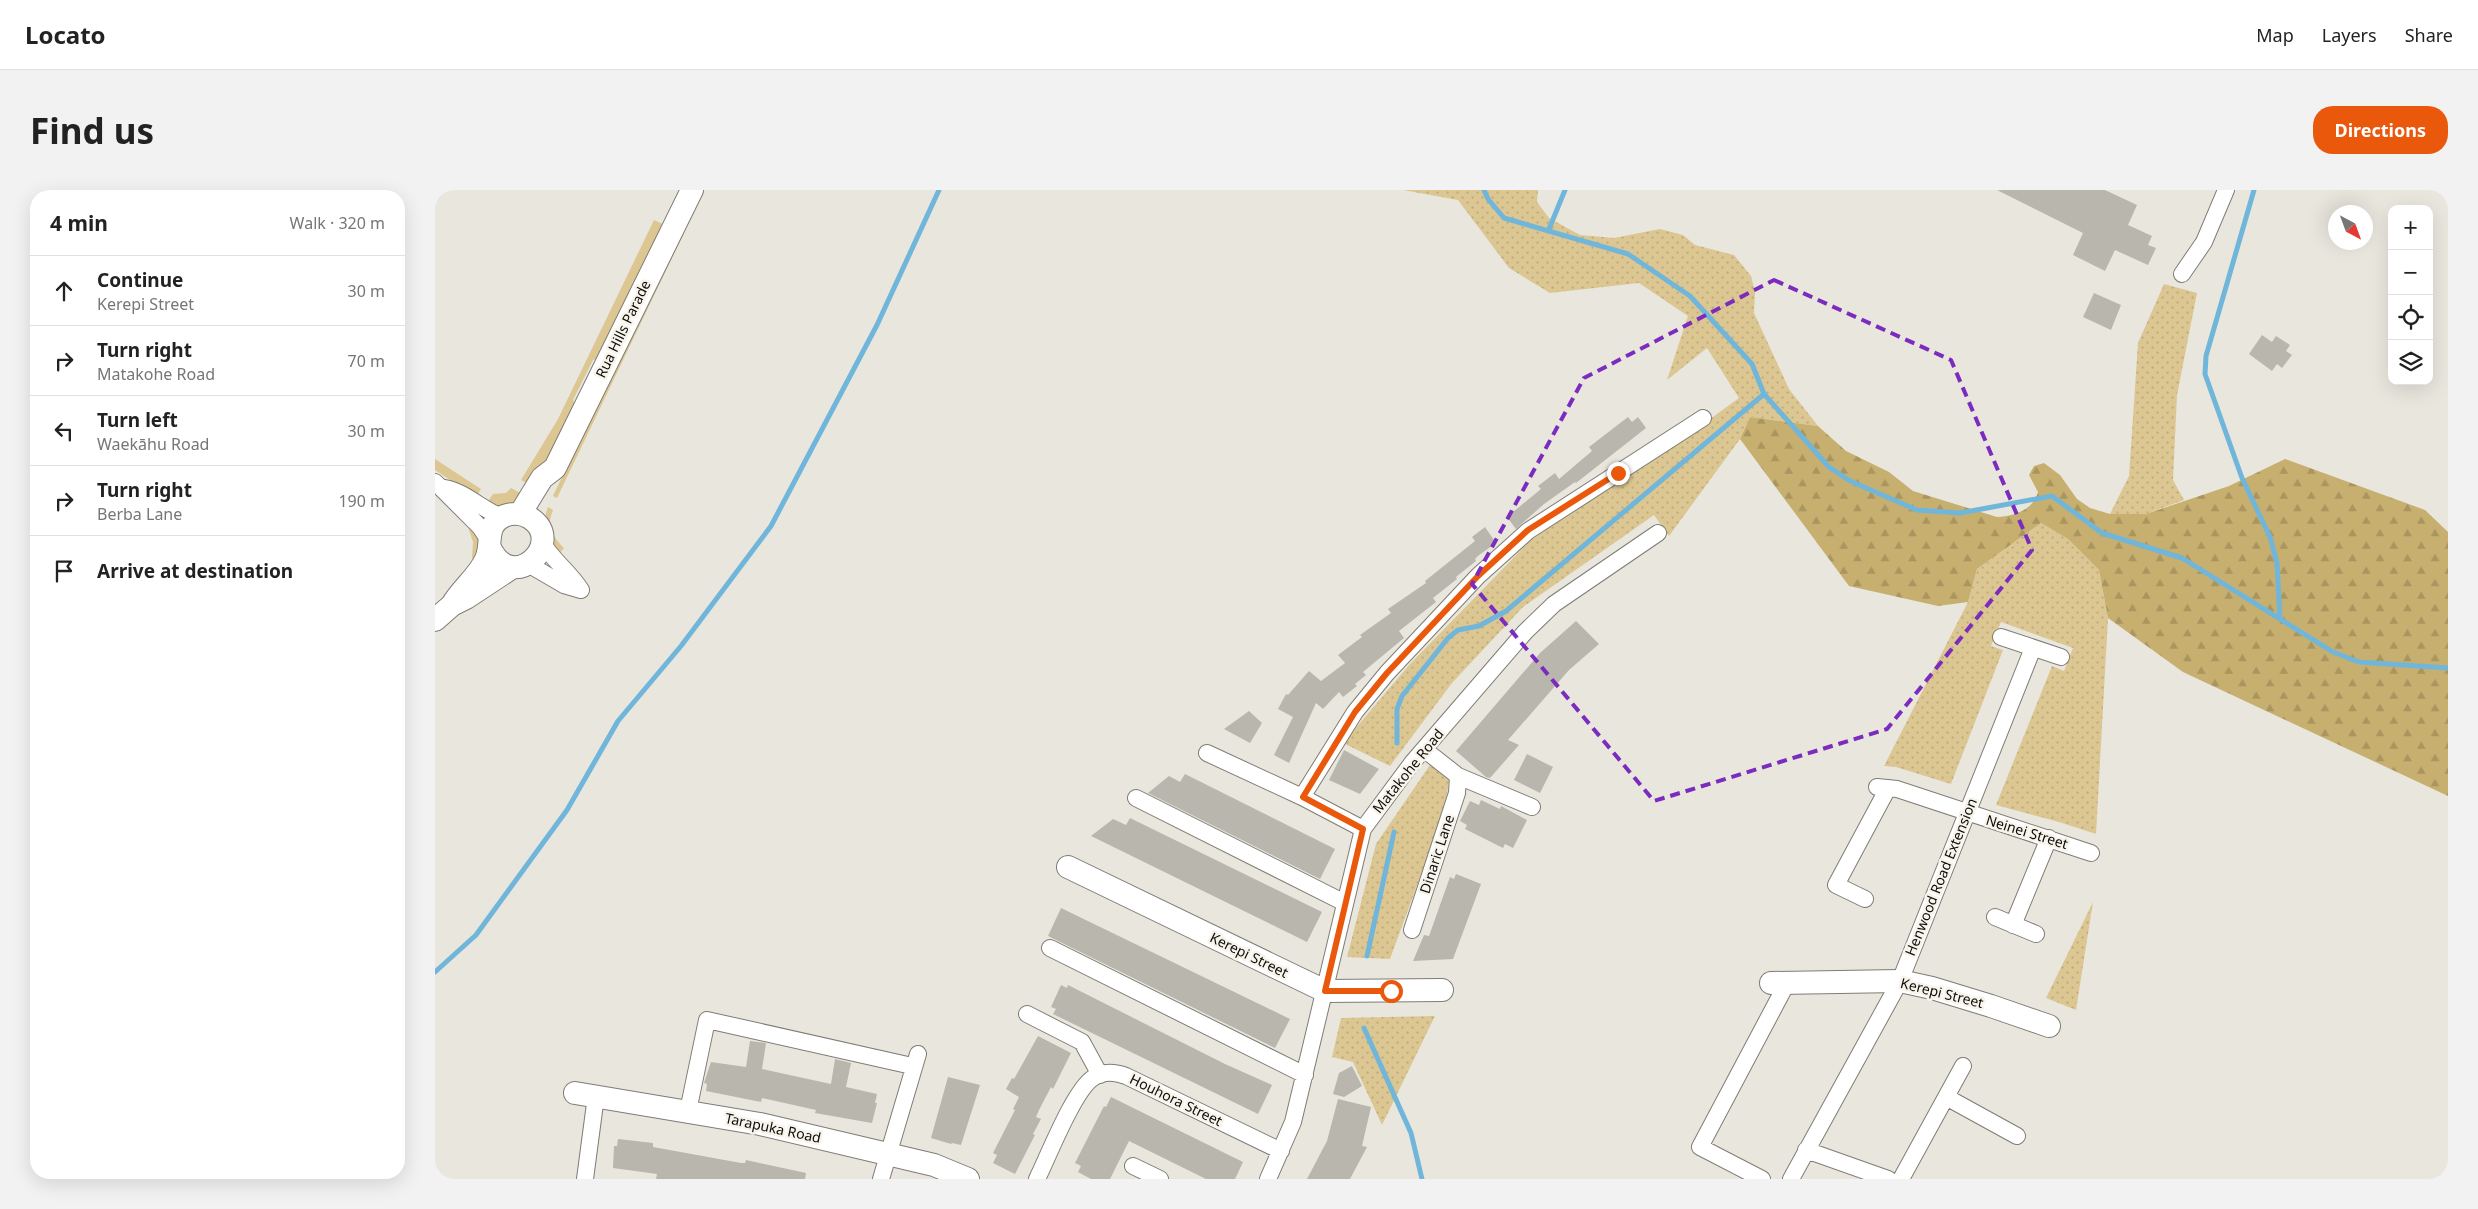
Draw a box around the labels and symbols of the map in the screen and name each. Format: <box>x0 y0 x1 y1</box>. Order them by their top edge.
north arrow <box>2328 205 2373 250</box>
street label: Rua Hills Parade <box>591 277 654 381</box>
route end <box>1607 462 1630 485</box>
street label: Matakohe Road <box>1368 725 1447 817</box>
street label: Henwood Road Extension <box>1900 795 1981 959</box>
street label: Neinei Street <box>1984 810 2071 853</box>
street label: Dinaric Lane <box>1415 812 1458 896</box>
street label: Kerepi Street <box>1207 927 1292 982</box>
street label: Kerepi Street <box>1899 973 1986 1012</box>
route start <box>1380 980 1403 1003</box>
street label: Houhora Street <box>1127 1069 1226 1130</box>
street label: Tarapuka Road <box>723 1108 823 1147</box>

